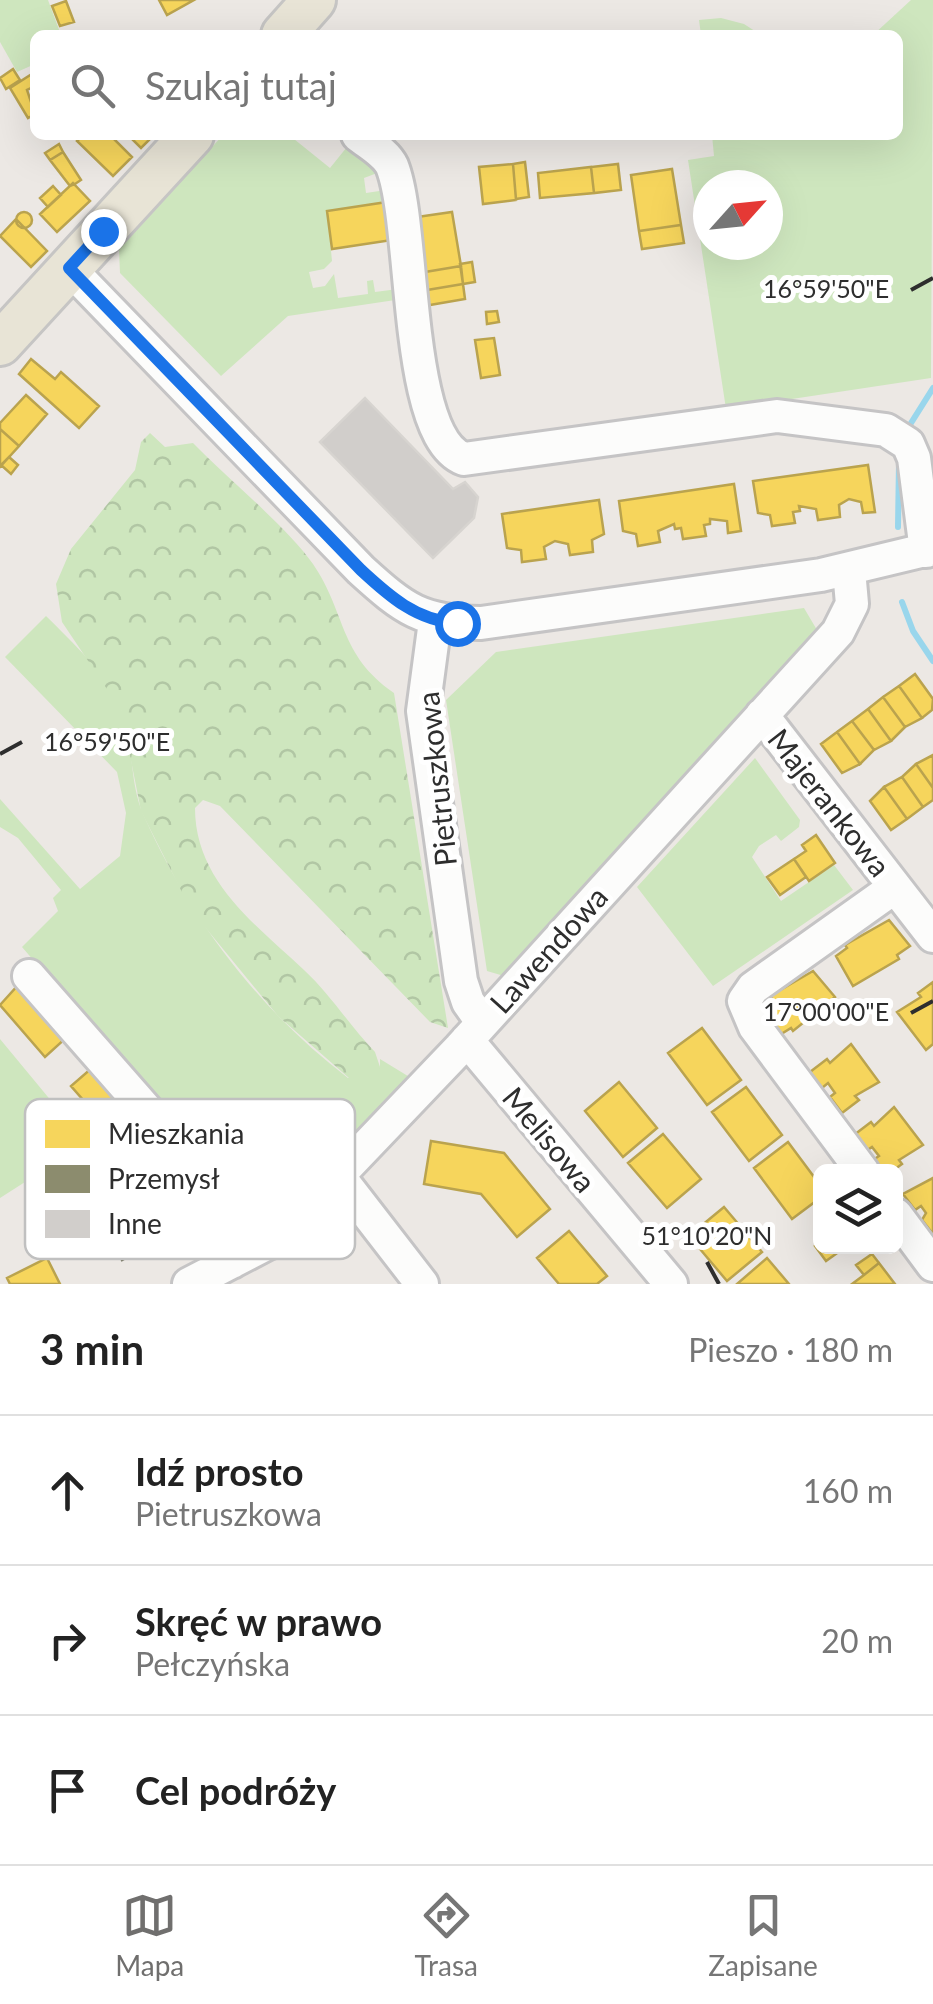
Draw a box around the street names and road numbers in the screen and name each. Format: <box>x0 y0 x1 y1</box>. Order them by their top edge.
street label: Pietruszkowa <box>409 690 463 868</box>
street label: Majerankowa <box>761 721 899 883</box>
street label: Lawendowa <box>482 878 614 1020</box>
street label: Melisowa <box>496 1079 604 1199</box>

